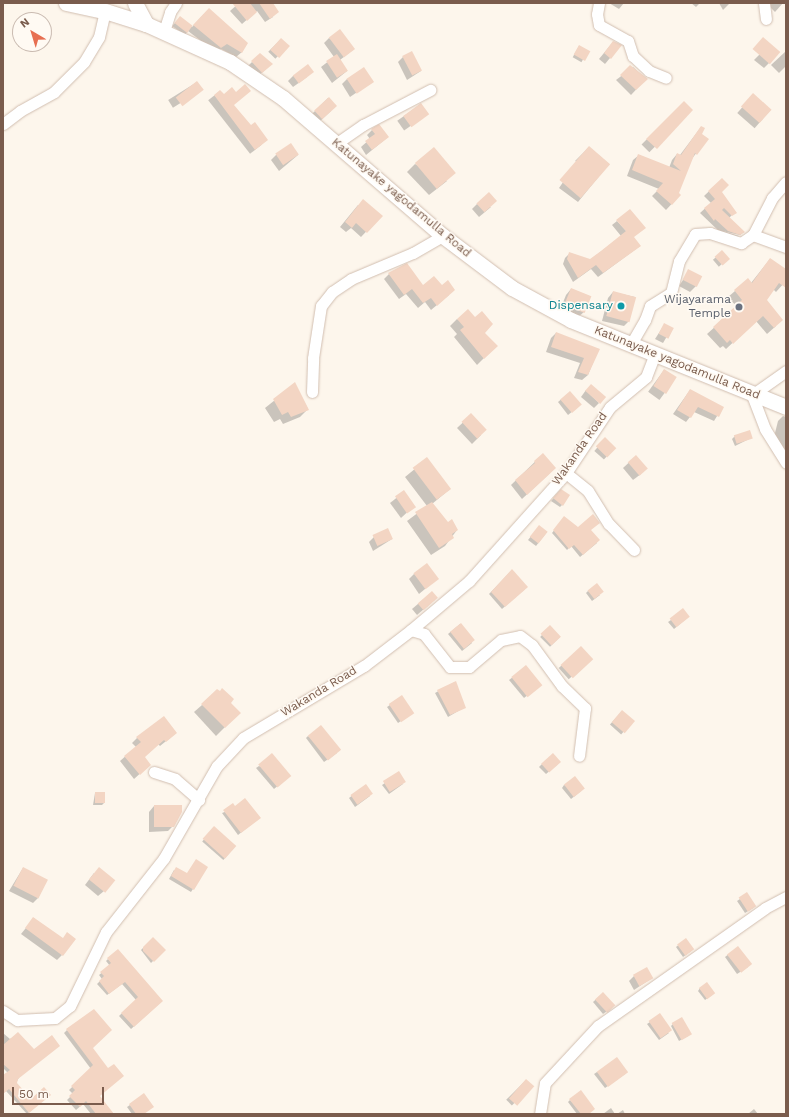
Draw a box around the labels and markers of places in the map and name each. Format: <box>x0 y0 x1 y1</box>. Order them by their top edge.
place label: Wijayarama Temple <box>664 293 731 321</box>
place label: Dispensary <box>549 299 613 313</box>
marker: Dispensary <box>616 301 626 311</box>
marker: Wijayarama Temple <box>734 302 744 312</box>

